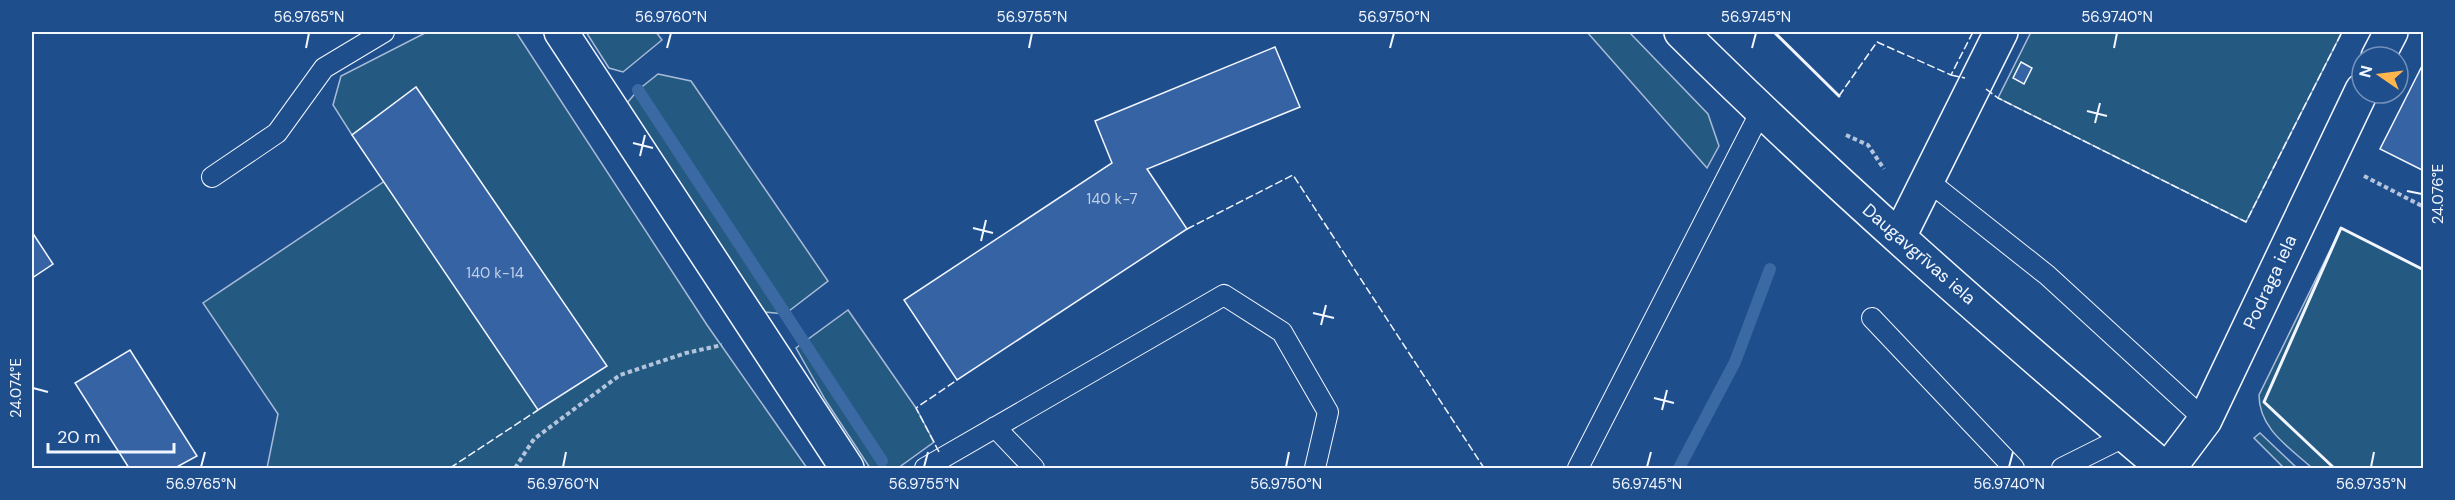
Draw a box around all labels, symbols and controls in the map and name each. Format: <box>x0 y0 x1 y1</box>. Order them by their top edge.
text: 56.9765°N <box>274 7 344 27</box>
text: 56.9760°N <box>635 7 707 27</box>
text: 56.9755°N <box>997 7 1067 27</box>
text: 56.9750°N <box>1358 7 1430 27</box>
text: 56.9745°N <box>1721 7 1791 27</box>
text: 56.9740°N <box>2081 7 2153 27</box>
north arrow <box>2350 45 2410 105</box>
text: N <box>2354 63 2378 80</box>
text: 24.076°E <box>2428 164 2448 224</box>
house number: 140 k-7 <box>1087 189 1137 209</box>
street label: Daugavgrīvas iela <box>1857 198 1981 310</box>
street label: Podraga iela <box>2238 231 2302 333</box>
house number: 140 k-14 <box>466 263 524 283</box>
text: 24.074°E <box>6 358 26 418</box>
scale bar <box>48 416 174 454</box>
text: 20 m <box>57 425 100 449</box>
text: 56.9765°N <box>166 474 236 494</box>
text: 56.9760°N <box>527 474 599 494</box>
text: 56.9755°N <box>889 474 959 494</box>
text: 56.9750°N <box>1250 474 1322 494</box>
text: 56.9745°N <box>1612 474 1682 494</box>
text: 56.9740°N <box>1973 474 2045 494</box>
text: 56.9735°N <box>2336 474 2406 494</box>

